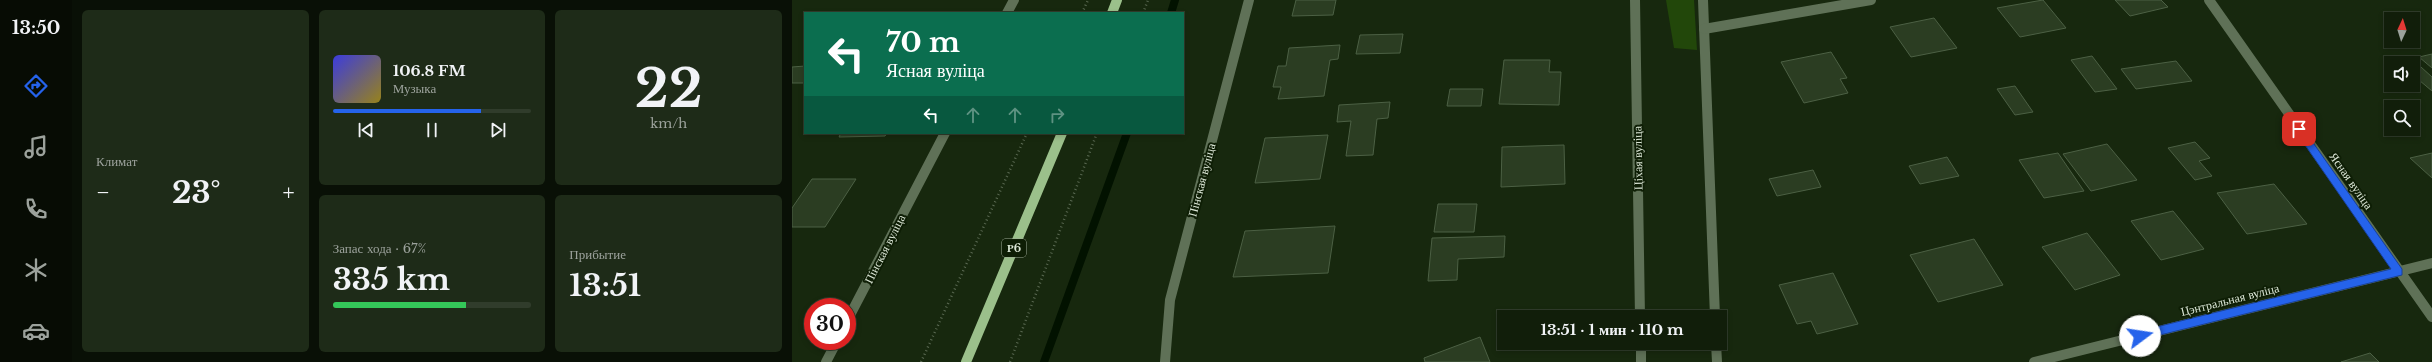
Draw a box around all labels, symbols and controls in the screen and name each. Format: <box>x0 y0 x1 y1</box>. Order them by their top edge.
north arrow <box>2384 12 2420 48</box>
map controls <box>2384 12 2420 136</box>
text: 13:50 <box>12 17 60 39</box>
text: 70 m <box>886 25 960 60</box>
icon: left <box>820 28 872 80</box>
button: sound <box>2384 56 2420 92</box>
text: 22 <box>635 57 703 121</box>
text: Ясная вуліца <box>886 60 985 82</box>
text: 106.8 FM <box>393 61 466 80</box>
icon: directions <box>22 72 50 100</box>
text: Музыка <box>393 80 436 97</box>
button: search <box>2384 100 2420 136</box>
icon: left <box>920 104 942 126</box>
icon: ahead <box>962 104 984 126</box>
icon: ahead <box>1004 104 1026 126</box>
icon: right <box>1046 104 1068 126</box>
pin <box>2282 112 2316 146</box>
text: km/h <box>650 115 687 132</box>
icon: arrive <box>2288 118 2310 140</box>
icon: previous <box>355 119 377 141</box>
icon: pause <box>421 119 443 141</box>
icon: next <box>487 119 509 141</box>
street label: Ціхая вуліца <box>1629 125 1646 190</box>
icon: music <box>22 133 50 161</box>
street label: Пінская вуліца <box>1185 141 1219 218</box>
street label: Ясная вуліца <box>2326 149 2377 213</box>
text: Климат <box>96 153 137 170</box>
text: 23° <box>172 174 221 211</box>
text: − <box>96 179 110 206</box>
text: + <box>283 179 295 206</box>
icon: phone <box>22 195 50 223</box>
street label: Пінская вуліца <box>861 211 909 286</box>
road number: Р6 <box>1002 239 1026 257</box>
text: Запас хода · 67% <box>333 240 426 257</box>
text: Прибытие <box>569 246 626 263</box>
icon: climate <box>22 256 50 284</box>
text: 335 km <box>333 261 450 298</box>
text: 13:51 <box>569 267 641 304</box>
street label: Цэнтральная вуліца <box>2179 280 2281 319</box>
speed limit sign: 30 <box>804 298 856 350</box>
position arrow <box>2119 315 2161 357</box>
icon: car <box>22 317 50 345</box>
text: 13:51 · 1 мин · 110 m <box>1540 320 1684 339</box>

